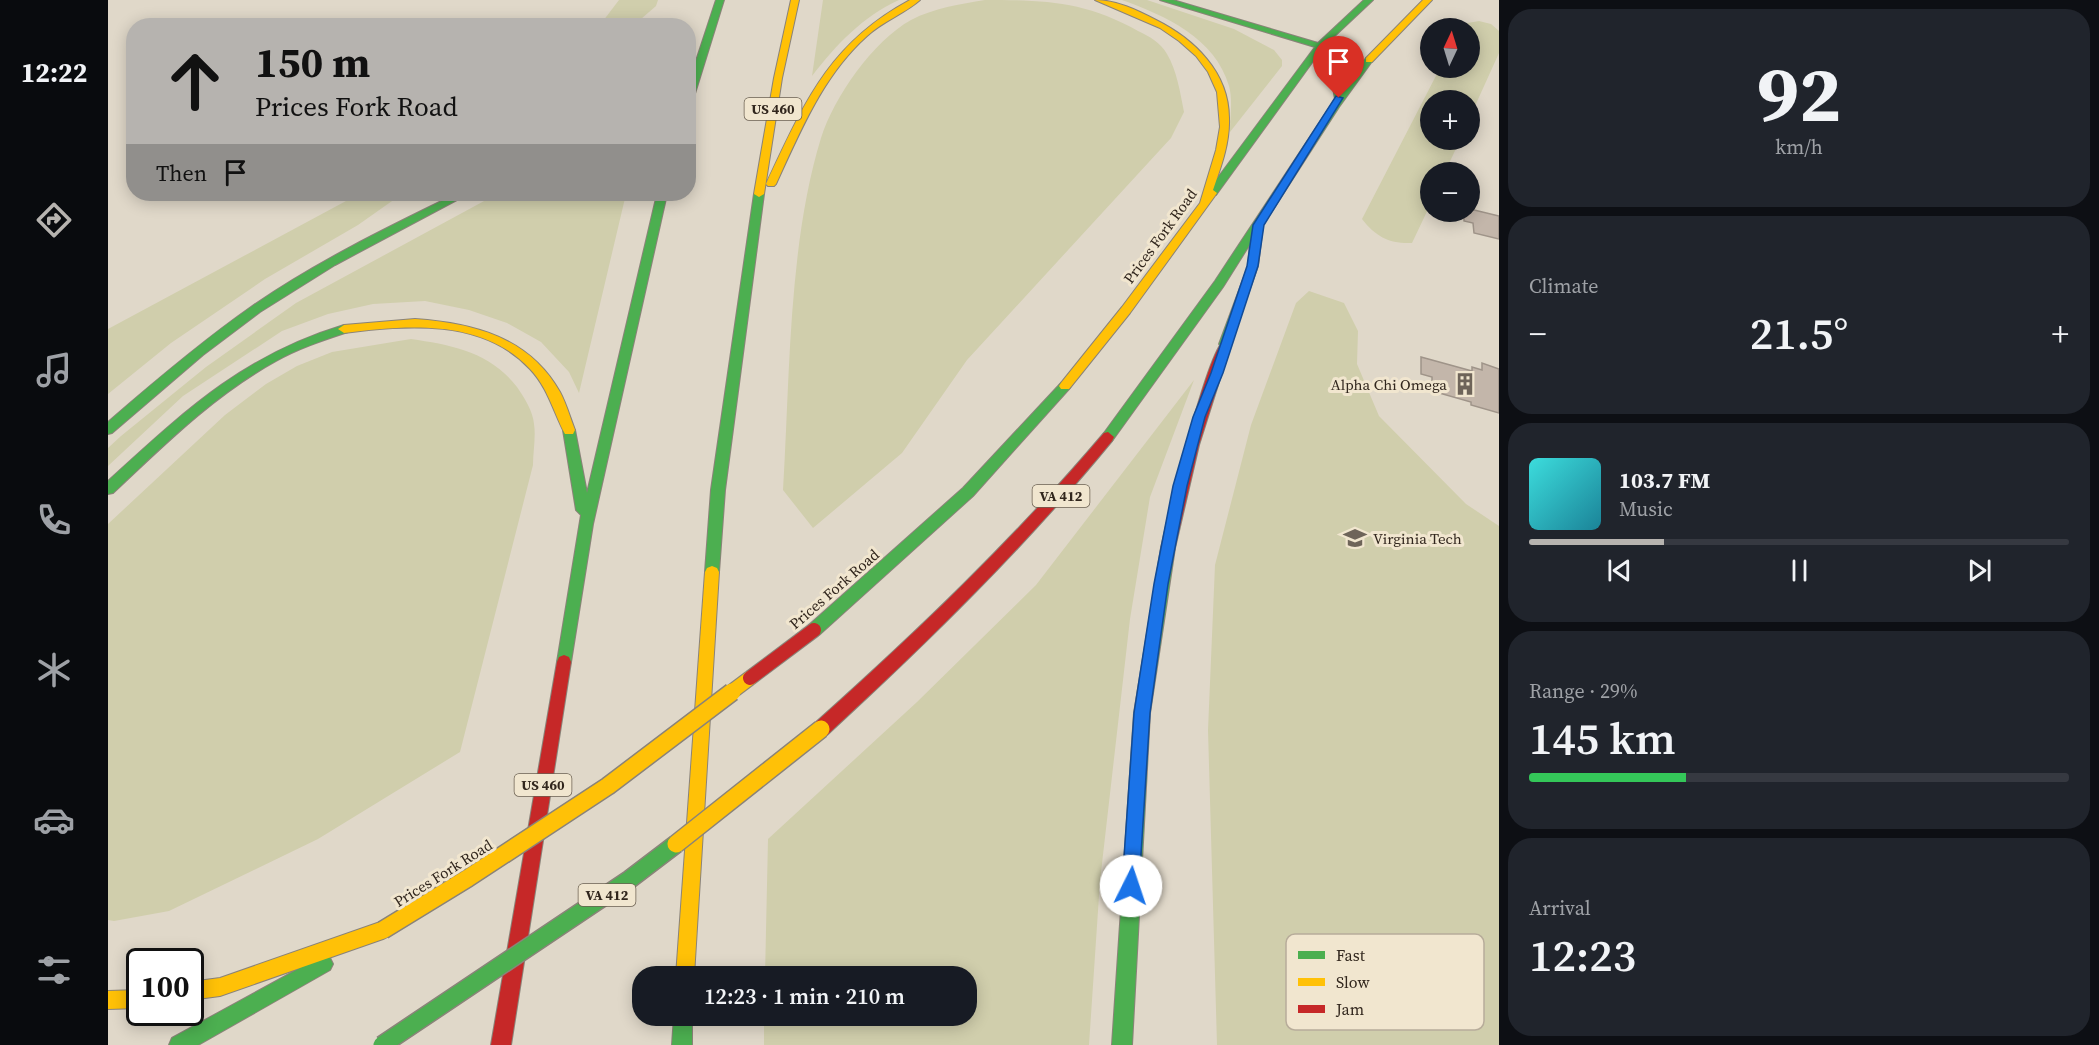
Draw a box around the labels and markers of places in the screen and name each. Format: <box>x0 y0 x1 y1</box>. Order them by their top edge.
pin <box>1313 36 1364 98</box>
building icon: Alpha Chi Omega <box>1452 371 1478 397</box>
place label: Alpha Chi Omega <box>1331 374 1447 395</box>
school or university icon: Virginia Tech <box>1342 525 1368 551</box>
place label: Virginia Tech <box>1373 528 1462 549</box>

